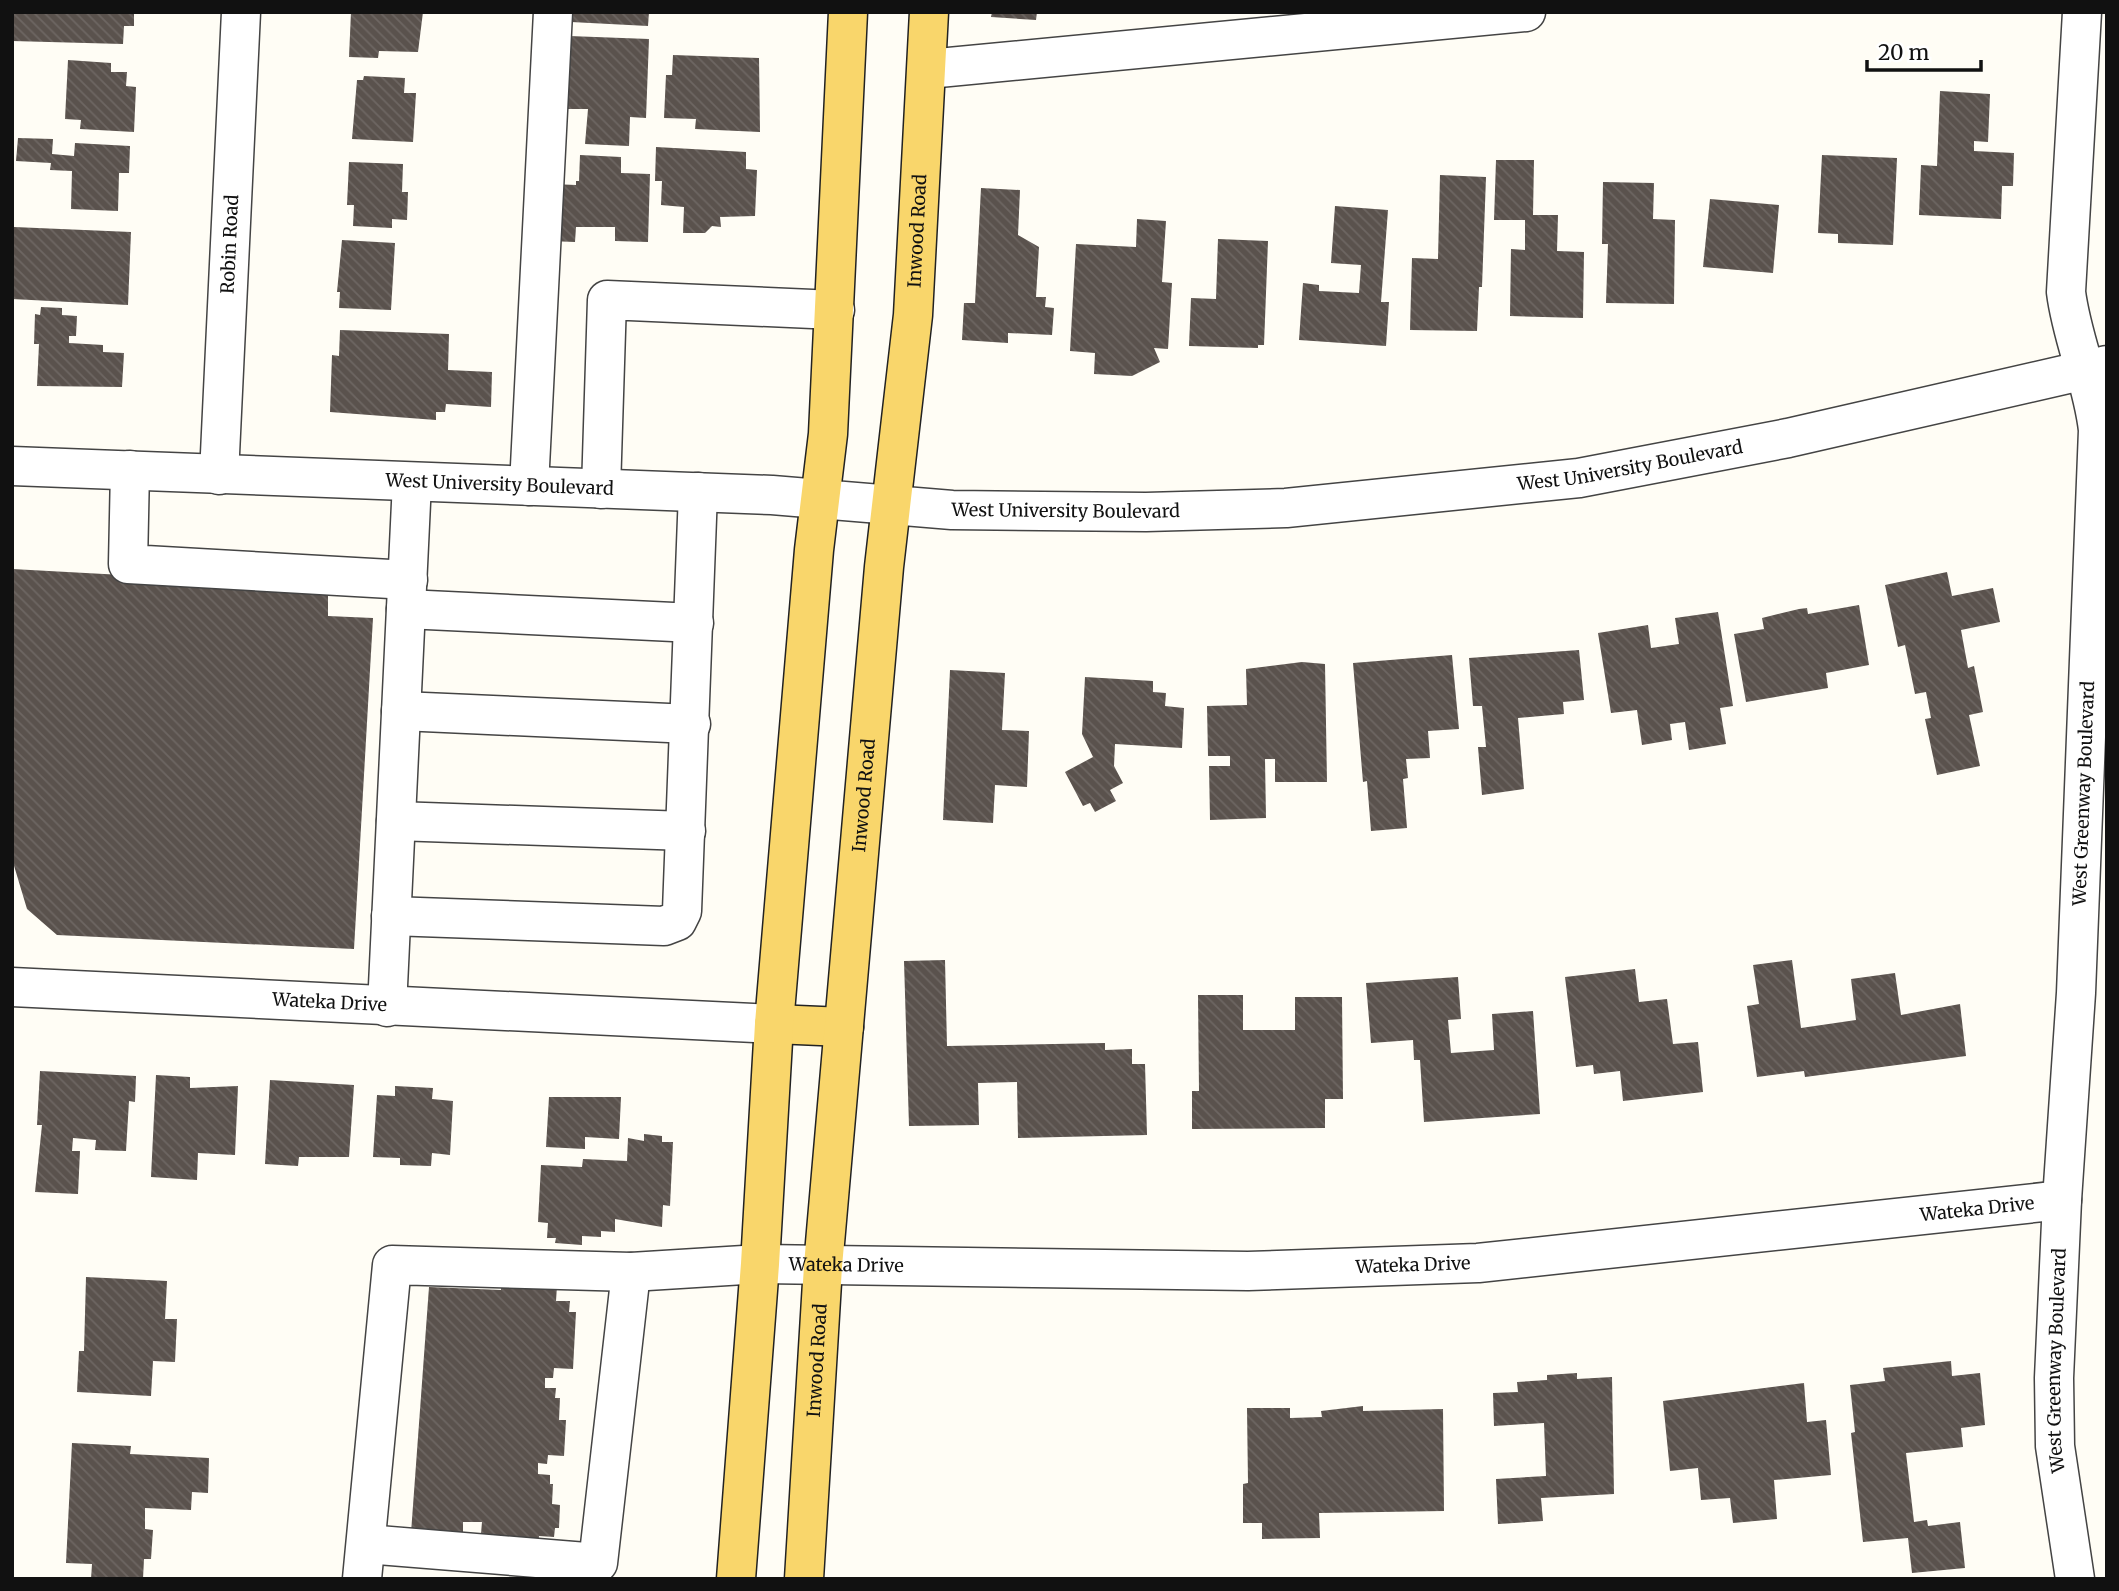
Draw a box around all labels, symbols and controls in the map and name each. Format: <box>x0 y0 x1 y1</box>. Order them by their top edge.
scale bar <box>1867 28 1981 72</box>
text: 20 m <box>1878 39 1930 66</box>
street label: Inwood Road <box>902 173 931 289</box>
street label: Robin Road <box>216 194 243 294</box>
street label: West University Boulevard <box>1515 435 1745 495</box>
street label: West University Boulevard <box>384 468 614 500</box>
street label: West University Boulevard <box>951 498 1180 523</box>
street label: West Greenway Boulevard <box>2067 680 2099 907</box>
street label: Inwood Road <box>847 737 880 853</box>
street label: Wateka Drive <box>271 988 388 1016</box>
street label: Wateka Drive <box>1918 1191 2035 1226</box>
street label: West Greenway Boulevard <box>2042 1248 2071 1475</box>
street label: Wateka Drive <box>1354 1251 1471 1278</box>
street label: Wateka Drive <box>788 1252 904 1277</box>
street label: Inwood Road <box>802 1303 832 1418</box>

